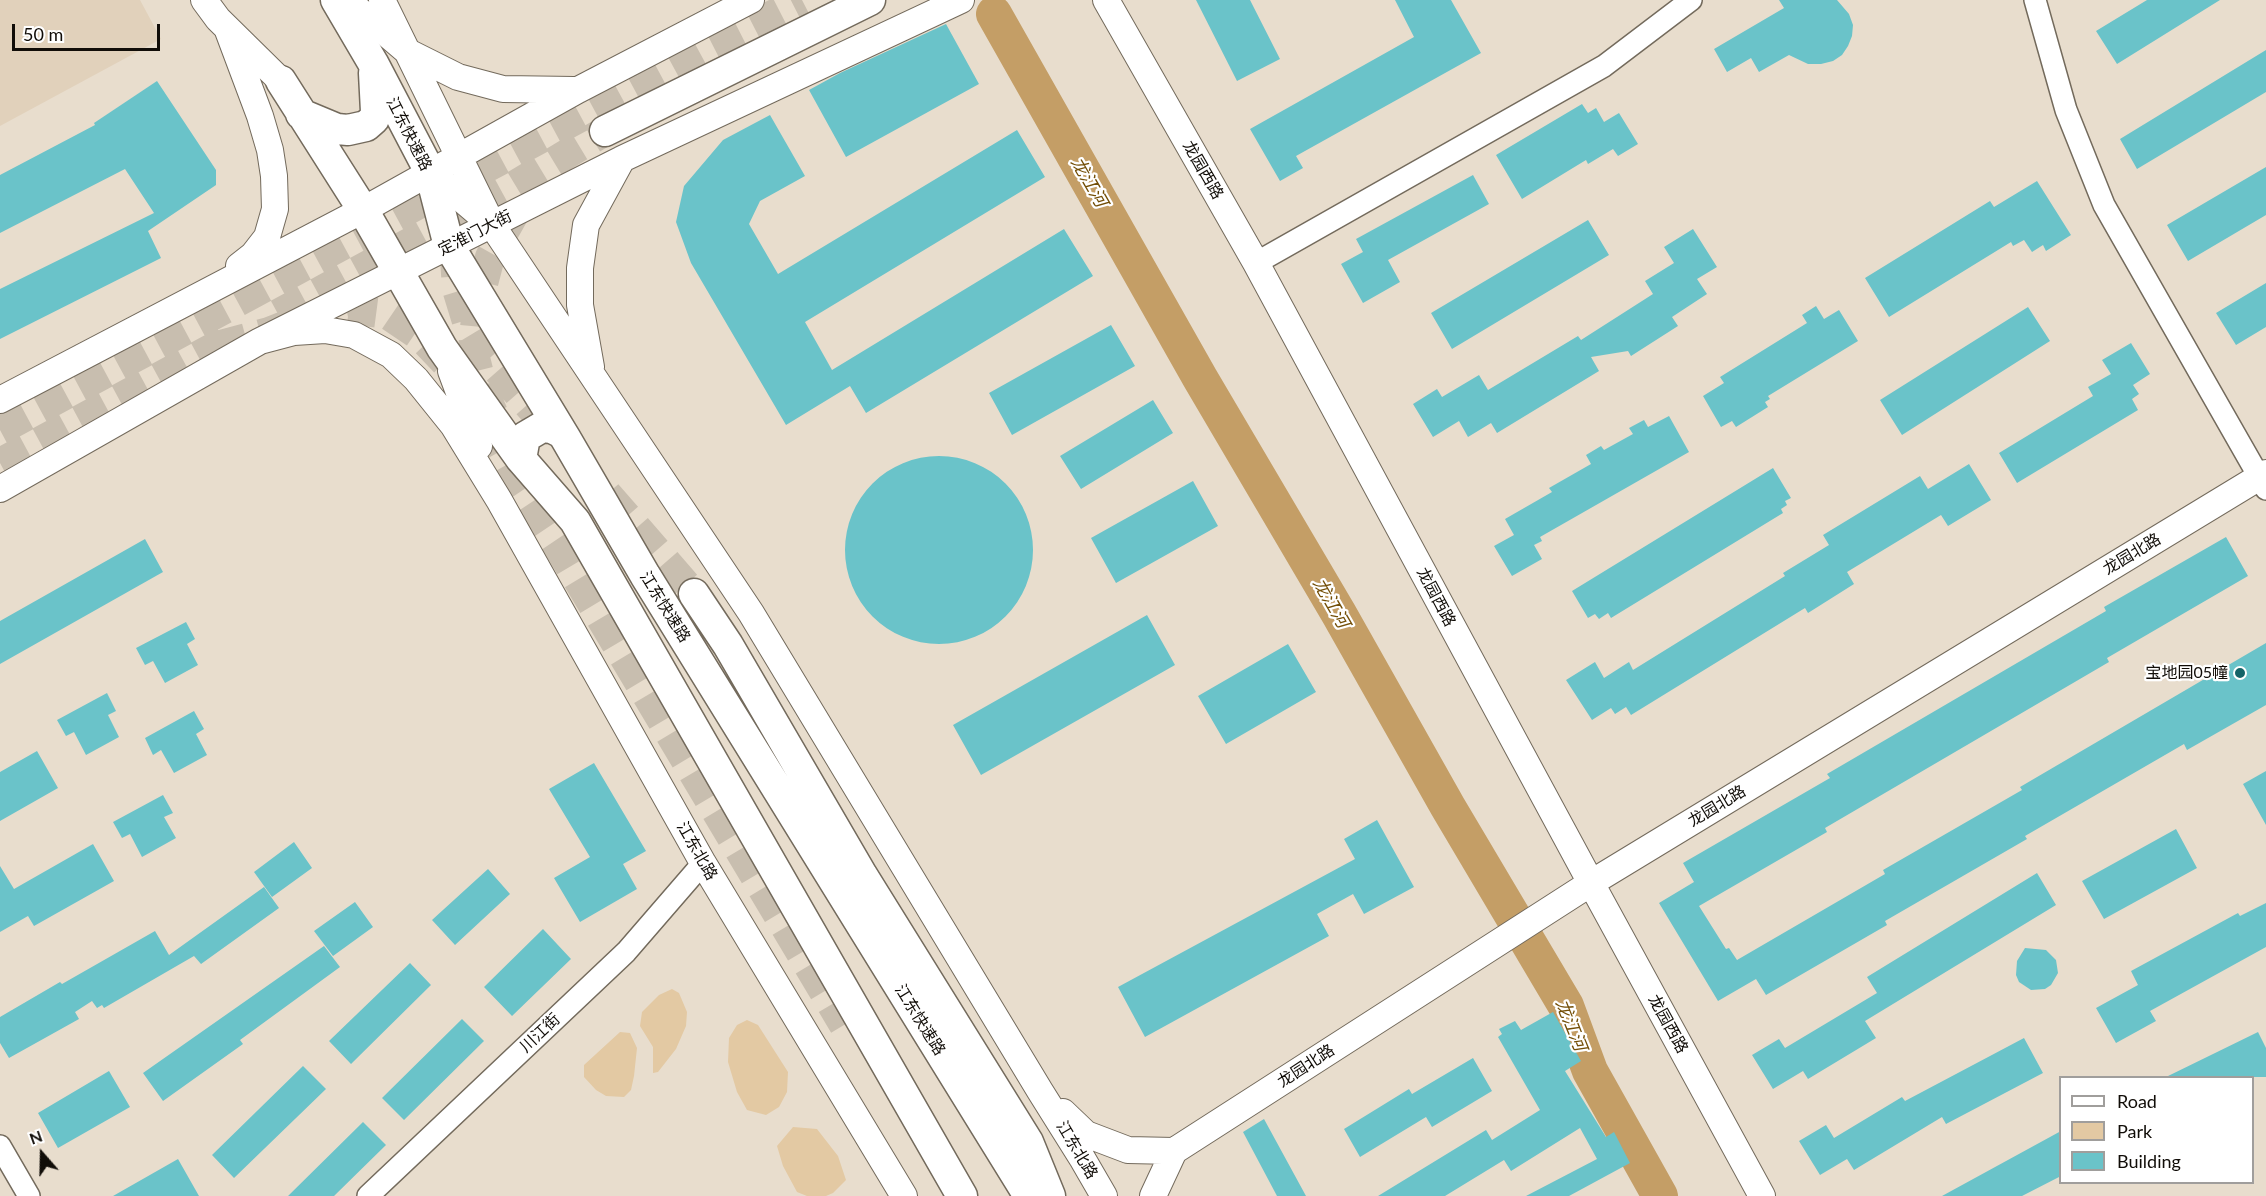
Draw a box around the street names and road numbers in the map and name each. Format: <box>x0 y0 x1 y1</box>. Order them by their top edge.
street label: 江东快速路 <box>382 94 436 174</box>
street label: 龙园西路 <box>1179 137 1227 203</box>
street label: 定淮门大街 <box>435 206 515 260</box>
street label: 龙园北路 <box>2100 529 2164 579</box>
street label: 龙园西路 <box>1413 564 1459 630</box>
street label: 江东快速路 <box>636 568 694 646</box>
street label: 龙园北路 <box>1685 781 1749 831</box>
street label: 江东北路 <box>673 818 721 884</box>
street label: 江东快速路 <box>891 981 949 1059</box>
street label: 龙园西路 <box>1644 991 1692 1057</box>
street label: 川江街 <box>516 1010 564 1056</box>
street label: 龙园北路 <box>1274 1041 1338 1091</box>
street label: 江东北路 <box>1052 1118 1102 1182</box>

